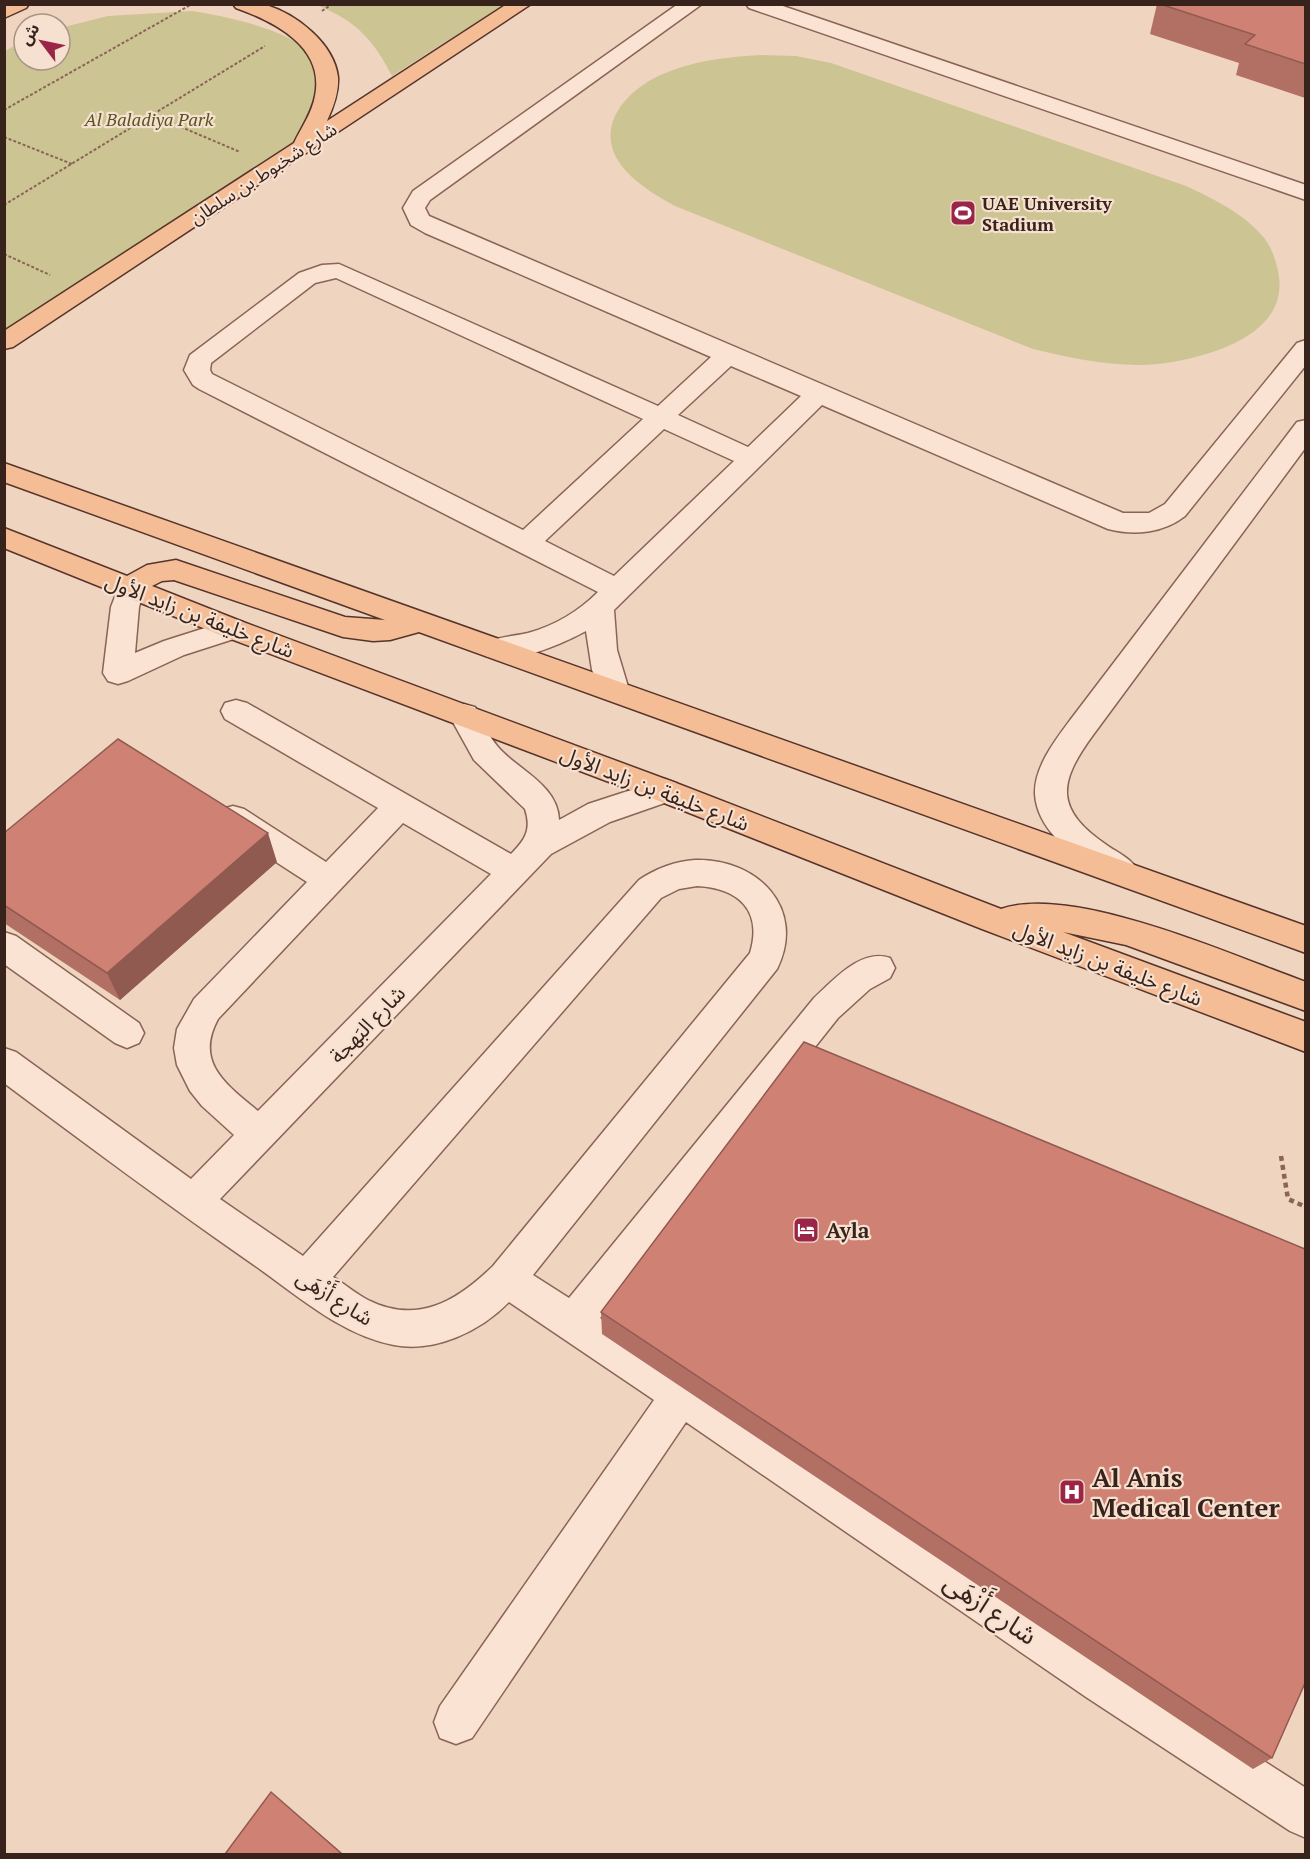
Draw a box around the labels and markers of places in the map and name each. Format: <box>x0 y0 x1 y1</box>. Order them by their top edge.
place label: UAE University Stadium <box>982 191 1112 236</box>
sports icon: UAE University Stadium <box>948 198 978 228</box>
hotel icon: Ayla <box>791 1215 821 1245</box>
place label: Ayla <box>826 1216 870 1244</box>
place label: Al Anis Medical Center <box>1092 1460 1281 1524</box>
hospital icon: Al Anis Medical Center <box>1057 1477 1087 1507</box>

